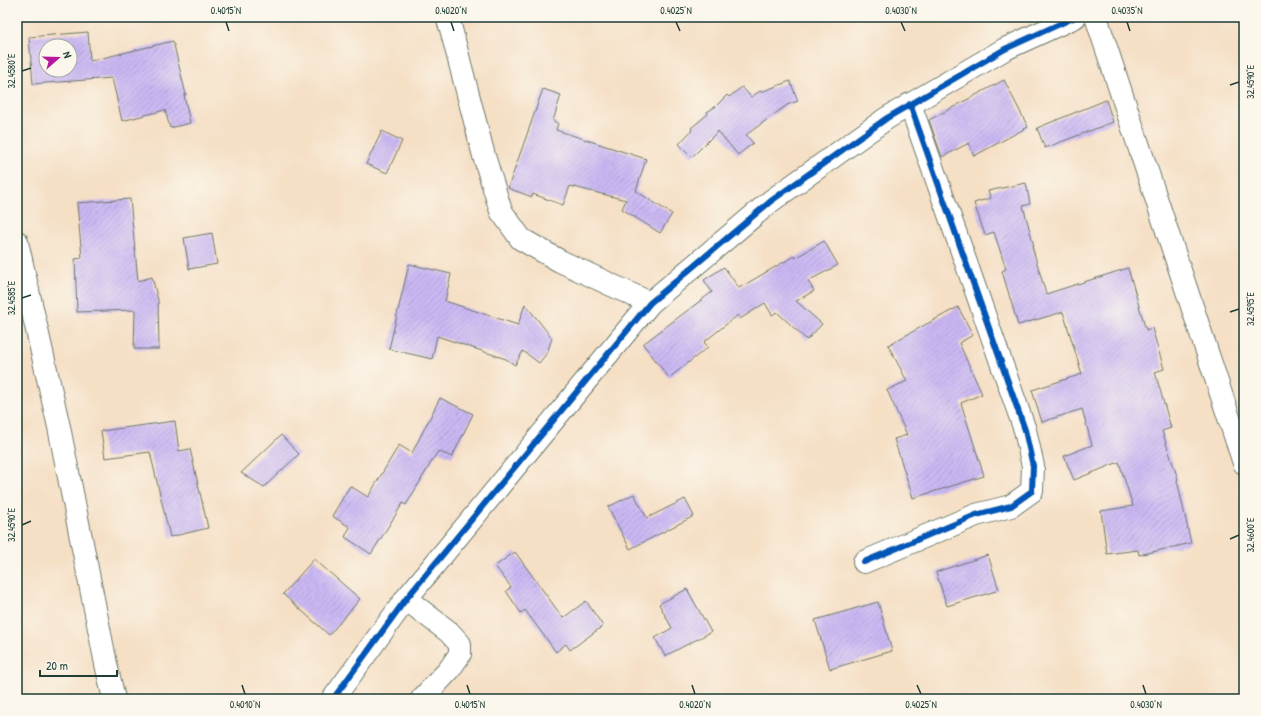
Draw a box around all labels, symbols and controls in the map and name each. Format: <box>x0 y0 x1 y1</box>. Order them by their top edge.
text: 0.4015°N <box>211 4 241 17</box>
text: 0.4020°N <box>435 4 467 17</box>
text: 0.4025°N <box>660 4 692 17</box>
text: 0.4030°N <box>885 4 917 17</box>
text: 0.4035°N <box>1111 4 1143 17</box>
north arrow <box>38 38 78 78</box>
text: N <box>60 49 75 60</box>
text: 32.4580°E <box>5 53 18 88</box>
text: 32.4590°E <box>1244 64 1257 99</box>
text: 32.4585°E <box>5 280 18 315</box>
text: 32.4595°E <box>1244 291 1257 326</box>
text: 32.4590°E <box>5 507 18 542</box>
text: 32.4600°E <box>1244 517 1257 552</box>
scale bar <box>40 652 117 678</box>
text: 20 m <box>46 657 68 674</box>
text: 0.4010°N <box>230 698 260 711</box>
text: 0.4015°N <box>455 698 485 711</box>
text: 0.4020°N <box>679 698 711 711</box>
text: 0.4025°N <box>905 698 937 711</box>
text: 0.4030°N <box>1130 698 1162 711</box>

